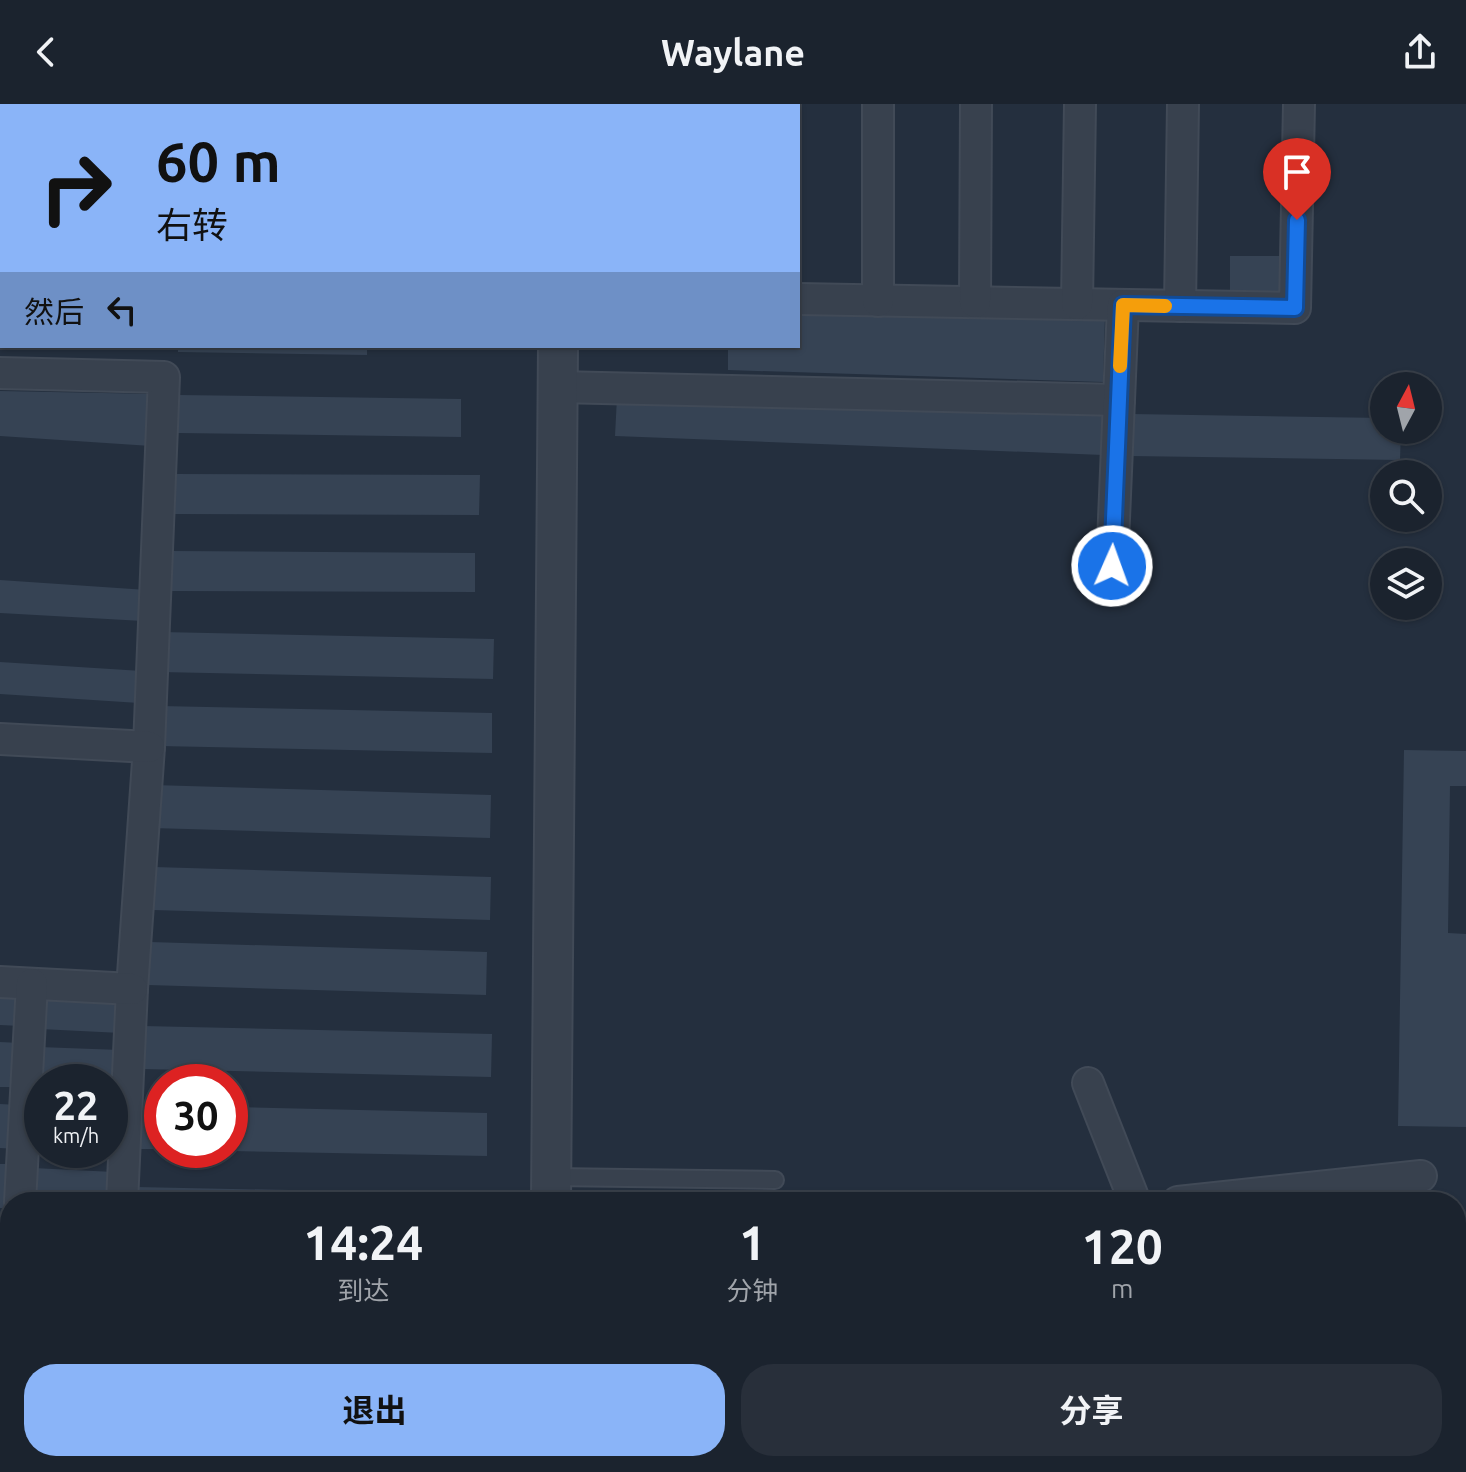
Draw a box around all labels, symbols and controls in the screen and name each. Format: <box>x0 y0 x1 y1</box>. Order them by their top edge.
icon: back <box>24 30 68 74</box>
icon: share <box>1398 30 1442 74</box>
text: Waylane <box>661 32 805 73</box>
text: 60 m <box>156 130 281 193</box>
icon: right <box>24 136 128 240</box>
pin <box>1263 138 1331 220</box>
icon: arrive <box>1275 150 1319 194</box>
text: 右转 <box>156 204 228 245</box>
icon: left <box>100 288 144 332</box>
text: 然后 <box>24 295 84 329</box>
north arrow <box>1370 372 1442 444</box>
map controls <box>1370 372 1442 620</box>
button: search <box>1370 460 1442 532</box>
position arrow <box>1070 524 1154 608</box>
button: layers <box>1370 548 1442 620</box>
speed limit sign: 30 <box>144 1064 248 1168</box>
text: 22 <box>53 1083 99 1128</box>
text: km/h <box>53 1124 99 1147</box>
text: 14:24 <box>303 1215 423 1269</box>
text: 1 <box>739 1215 766 1269</box>
text: 120 <box>1082 1219 1163 1273</box>
text: m <box>1111 1274 1133 1303</box>
text: 到达 <box>337 1276 389 1305</box>
text: 分钟 <box>726 1276 778 1305</box>
button: 退出 <box>24 1364 725 1456</box>
button: 分享 <box>741 1364 1442 1456</box>

